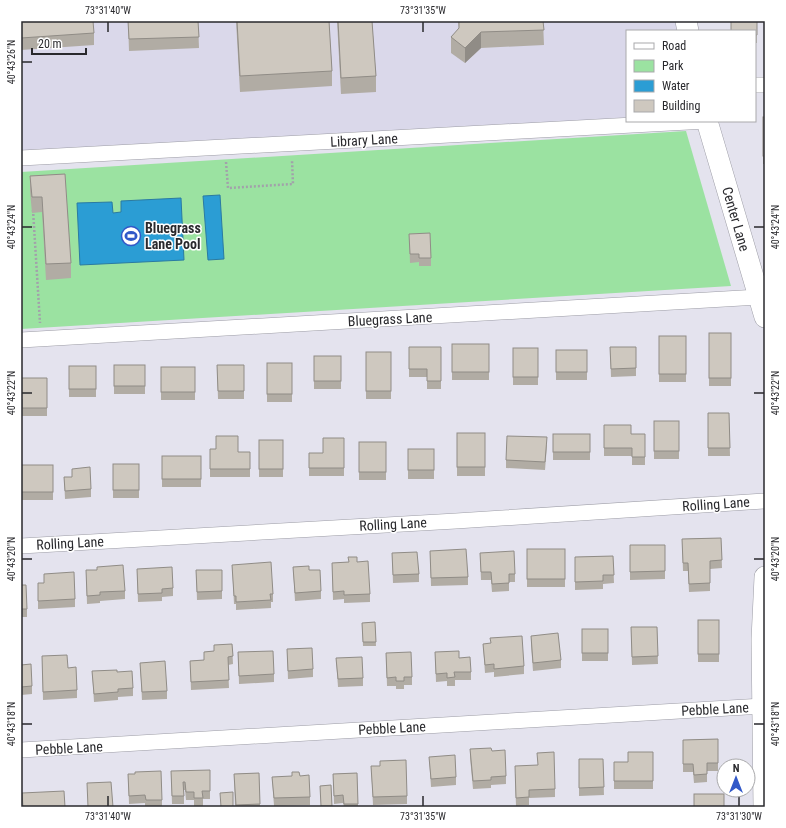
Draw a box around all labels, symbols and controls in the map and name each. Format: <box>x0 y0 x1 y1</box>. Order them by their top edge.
text: 73°31'40"W <box>85 5 131 16</box>
text: 73°31'35"W <box>400 5 446 16</box>
scale bar <box>32 30 86 56</box>
legend <box>626 30 756 122</box>
text: 20 m <box>38 37 62 51</box>
text: Road <box>662 39 686 53</box>
text: 40°43'26"N <box>6 40 17 84</box>
text: Park <box>662 59 684 73</box>
text: Water <box>662 79 690 93</box>
text: Building <box>662 99 700 113</box>
street label: Library Lane <box>330 130 399 150</box>
street label: Center Lane <box>719 185 753 253</box>
text: 40°43'24"N <box>6 205 17 249</box>
text: 40°43'24"N <box>770 205 781 249</box>
place label: Bluegrass Lane Pool <box>145 220 201 252</box>
sports icon: Bluegrass Lane Pool <box>120 225 142 247</box>
street label: Bluegrass Lane <box>347 309 433 329</box>
text: 40°43'22"N <box>6 371 17 415</box>
text: 40°43'22"N <box>770 371 781 415</box>
street label: Rolling Lane <box>682 494 751 514</box>
street label: Rolling Lane <box>359 514 428 534</box>
street label: Rolling Lane <box>36 533 105 553</box>
text: 40°43'20"N <box>6 537 17 581</box>
text: 40°43'20"N <box>770 537 781 581</box>
street label: Pebble Lane <box>681 699 750 719</box>
text: 40°43'18"N <box>6 702 17 746</box>
text: 40°43'18"N <box>770 702 781 746</box>
street label: Pebble Lane <box>358 718 427 738</box>
street label: Pebble Lane <box>35 738 104 758</box>
north arrow <box>716 758 756 798</box>
text: N <box>733 762 740 775</box>
text: 73°31'40"W <box>85 811 131 822</box>
text: 73°31'35"W <box>400 811 446 822</box>
text: 73°31'30"W <box>716 811 762 822</box>

